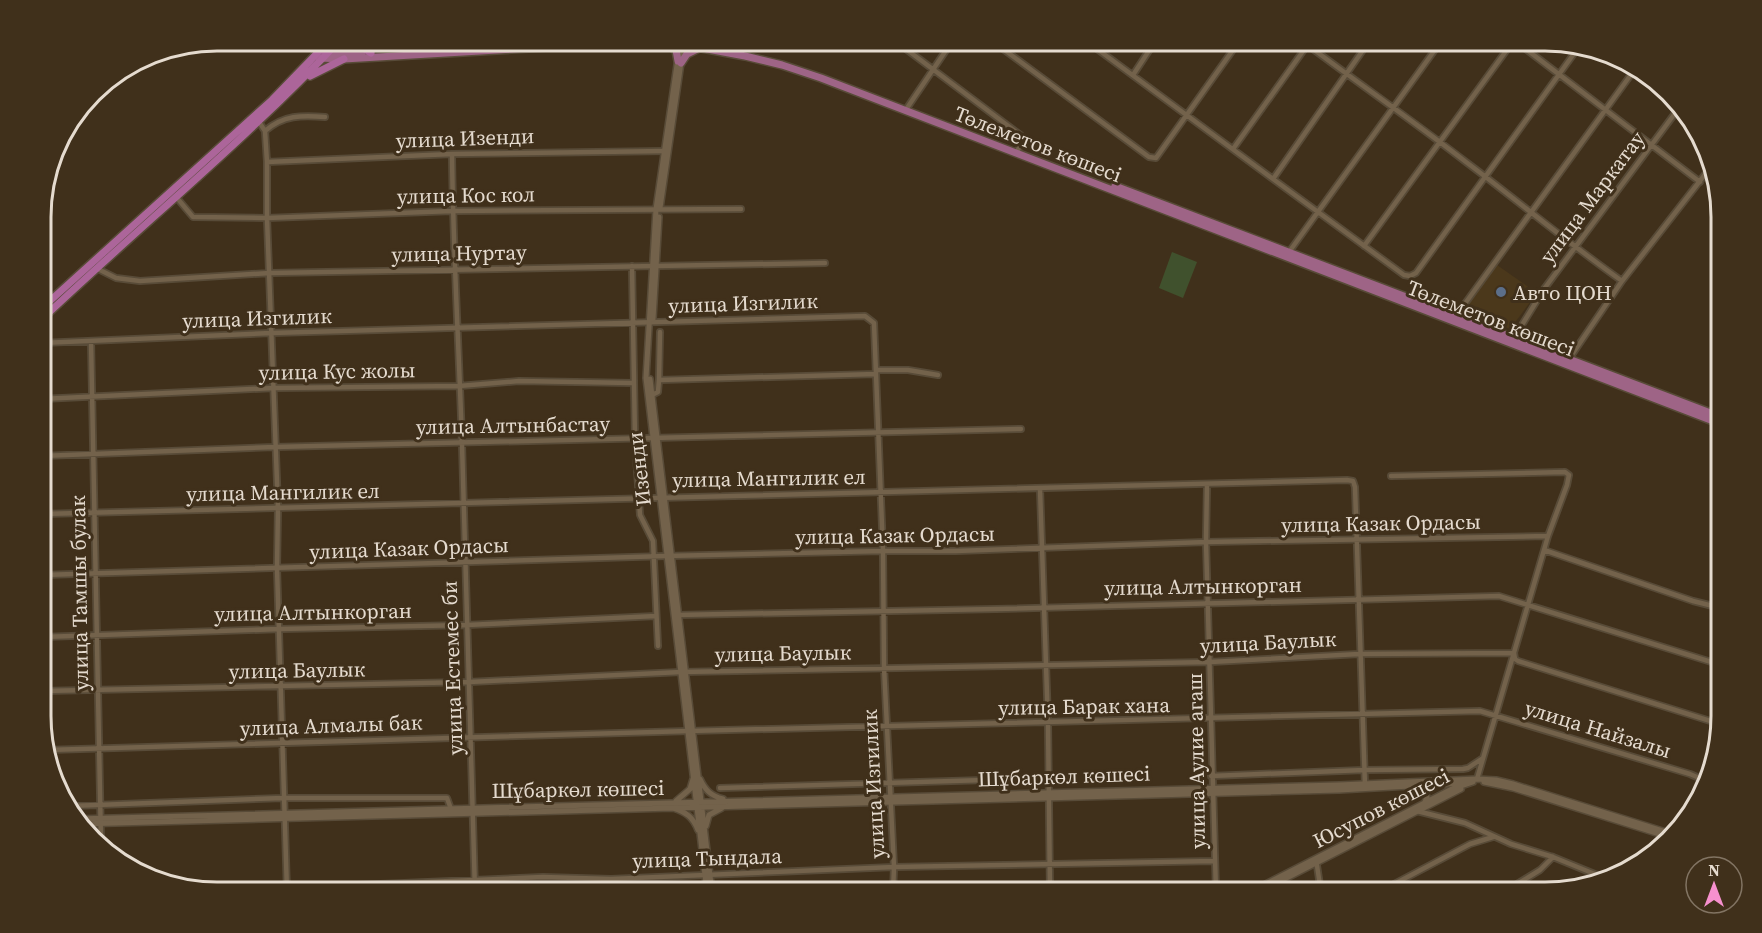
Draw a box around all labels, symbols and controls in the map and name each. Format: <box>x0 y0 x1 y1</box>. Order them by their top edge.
street label: Төлеметов көшесі <box>950 99 1126 189</box>
street label: улица Изенди <box>395 121 535 155</box>
street label: улица Маркатау <box>1533 125 1652 269</box>
street label: улица Кос кол <box>397 179 535 211</box>
street label: улица Нуртау <box>391 237 527 269</box>
street label: Төлеметов көшесі <box>1403 273 1579 363</box>
place label: Авто ЦОН <box>1513 278 1612 307</box>
marker: Авто ЦОН <box>1494 285 1508 299</box>
street label: улица Изгилик <box>668 286 819 320</box>
street label: улица Изгилик <box>182 301 333 335</box>
street label: улица Кус жолы <box>258 355 416 387</box>
street label: улица Алтынбастау <box>416 409 611 441</box>
street label: Изенди <box>620 430 658 508</box>
street label: улица Мангилик ел <box>672 462 866 494</box>
street label: улица Мангилик ел <box>186 476 380 508</box>
street label: улица Тамшы булак <box>63 495 95 691</box>
street label: улица Казак Ордасы <box>1281 507 1481 539</box>
street label: улица Казак Ордасы <box>795 519 995 551</box>
street label: улица Казак Ордасы <box>309 530 509 566</box>
street label: улица Алтынкорган <box>1104 570 1302 602</box>
street label: улица Естемес би <box>434 580 470 756</box>
street label: улица Алтынкорган <box>214 596 412 628</box>
street label: улица Баулык <box>1199 624 1337 660</box>
street label: улица Баулык <box>714 637 852 669</box>
street label: улица Баулык <box>228 654 366 686</box>
street label: улица Аулие агаш <box>1180 673 1212 849</box>
street label: улица Барак хана <box>998 690 1170 722</box>
street label: улица Найзалы <box>1521 693 1675 765</box>
street label: улица Алмалы бак <box>239 707 423 743</box>
street label: улица Изгилик <box>855 708 891 859</box>
street label: Шұбаркөл көшесі <box>977 758 1151 794</box>
street label: Юсупов көшесі <box>1308 761 1454 855</box>
street label: Шұбаркөл көшесі <box>491 773 665 805</box>
street label: улица Тындала <box>632 841 783 875</box>
north arrow <box>1684 855 1744 915</box>
text: N <box>1708 859 1720 881</box>

